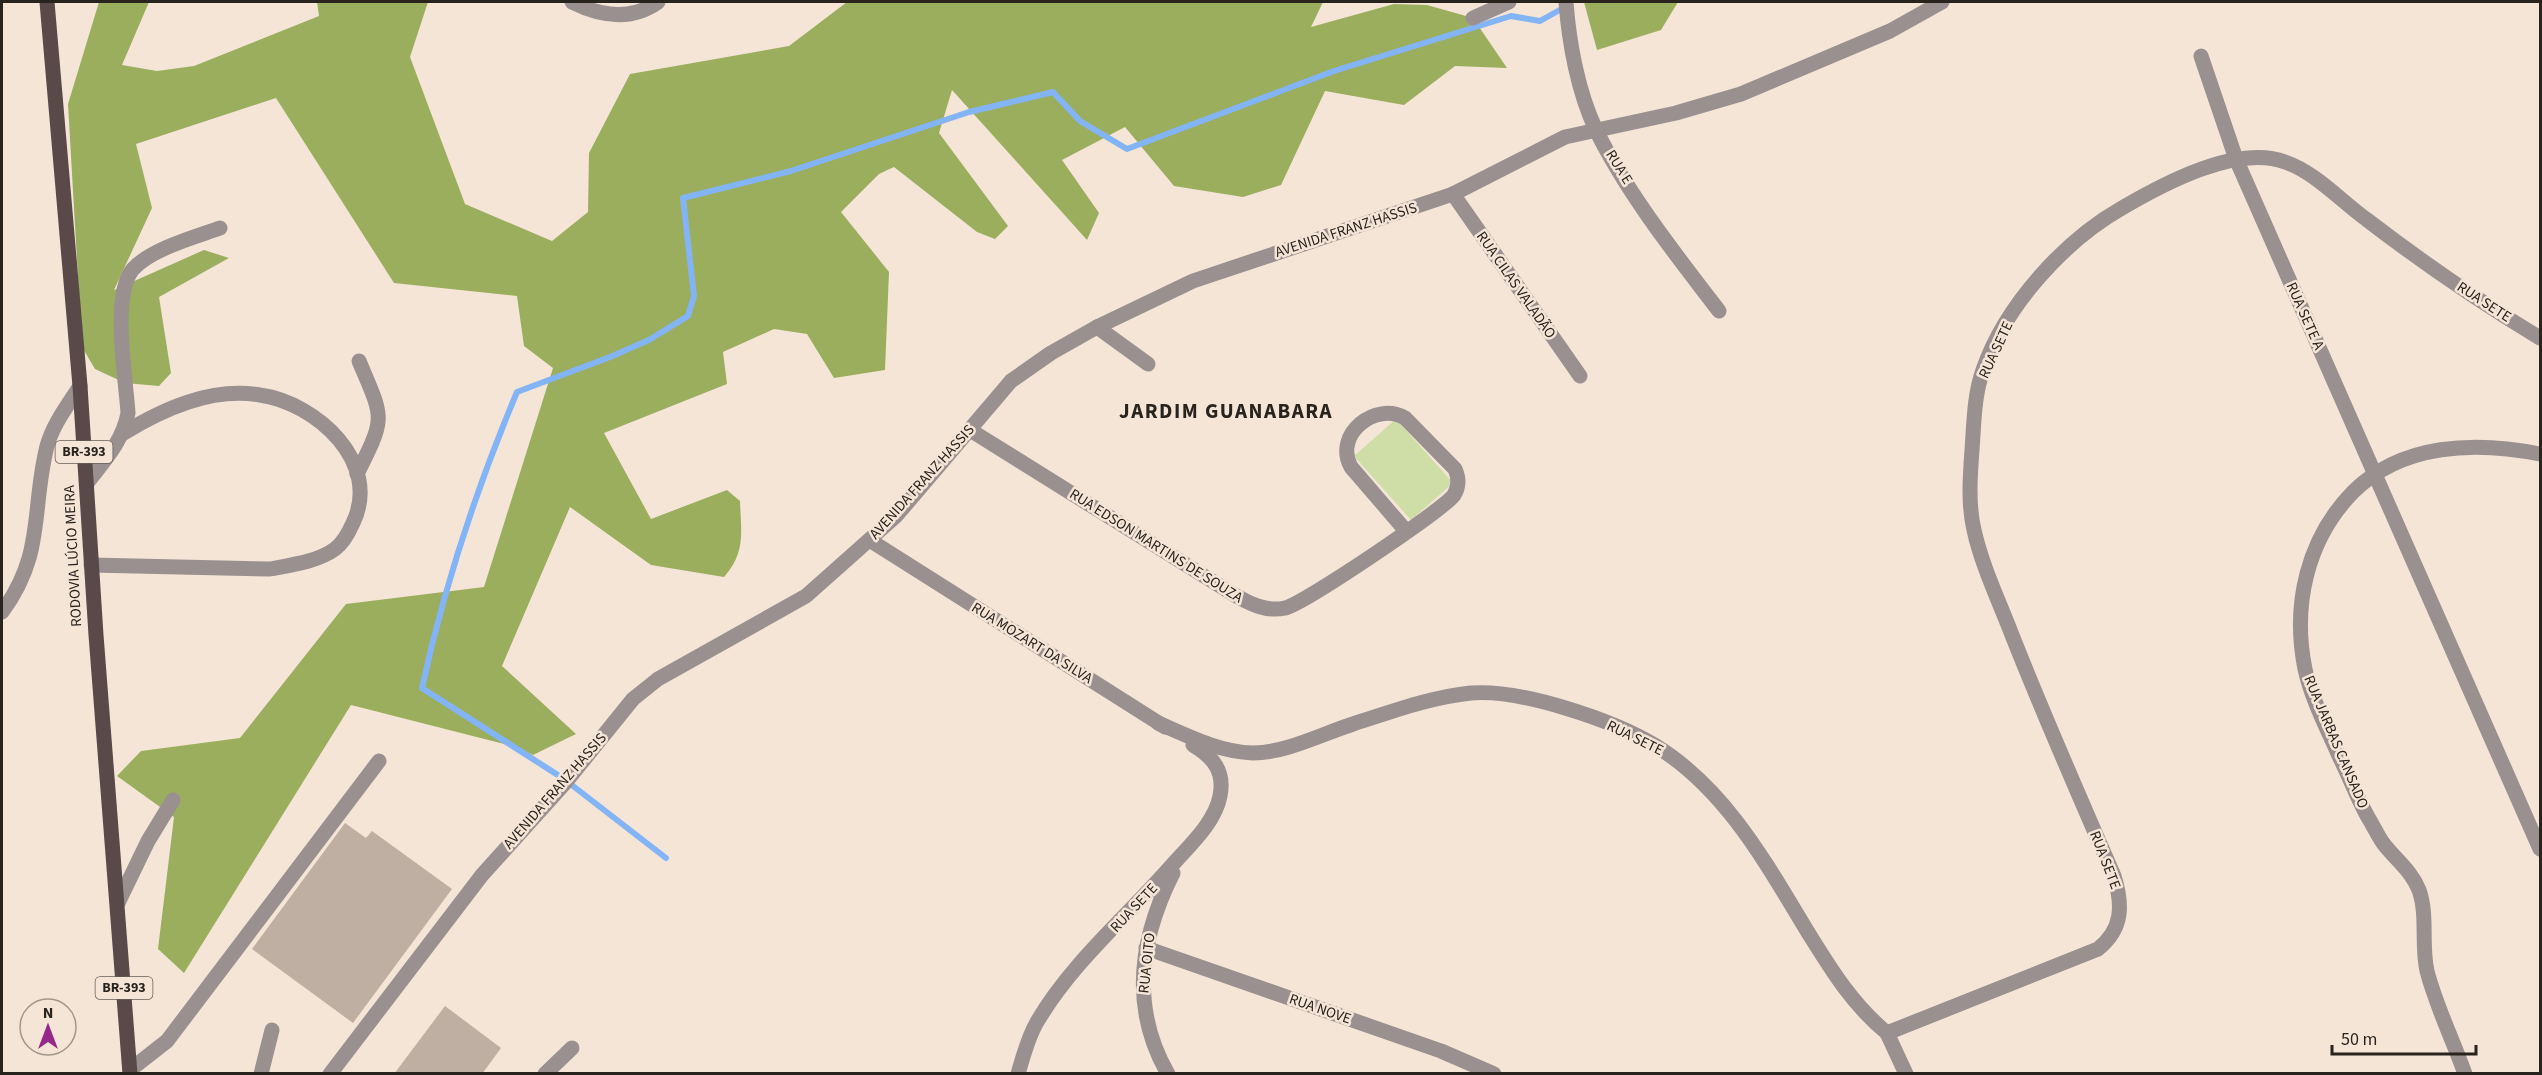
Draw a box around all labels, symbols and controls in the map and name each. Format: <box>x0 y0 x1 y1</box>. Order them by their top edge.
street label: RUA E <box>1600 146 1638 188</box>
street label: AVENIDA FRANZ HASSIS <box>1272 197 1420 263</box>
street label: RUA CILAS VALADÃO <box>1471 227 1561 343</box>
street label: RUA SETE <box>2453 277 2515 327</box>
street label: RUA SETE A <box>2281 279 2330 354</box>
street label: RUA SETE <box>1974 318 2018 382</box>
district label: JARDIM GUANABARA <box>1119 396 1333 426</box>
street label: AVENIDA FRANZ HASSIS <box>865 420 979 544</box>
road number: BR-393 <box>56 441 112 463</box>
street label: RODOVIA LÚCIO MEIRA <box>59 484 87 627</box>
street label: RUA EDSON MARTINS DE SOUZA <box>1065 484 1247 609</box>
street label: RUA MOZART DA SILVA <box>967 597 1097 689</box>
street label: RUA JARBAS CANSADO <box>2298 672 2374 812</box>
street label: RUA SETE <box>1603 715 1667 761</box>
street label: AVENIDA FRANZ HASSIS <box>499 728 611 854</box>
street label: RUA SETE <box>2084 828 2126 892</box>
street label: RUA SETE <box>1106 878 1163 937</box>
street label: RUA OITO <box>1133 932 1161 994</box>
road number: BR-393 <box>96 977 152 999</box>
street label: RUA NOVE <box>1286 989 1354 1029</box>
north arrow <box>18 997 78 1057</box>
text: N <box>43 1002 53 1024</box>
scale bar <box>2332 1018 2476 1056</box>
text: 50 m <box>2341 1027 2377 1052</box>

